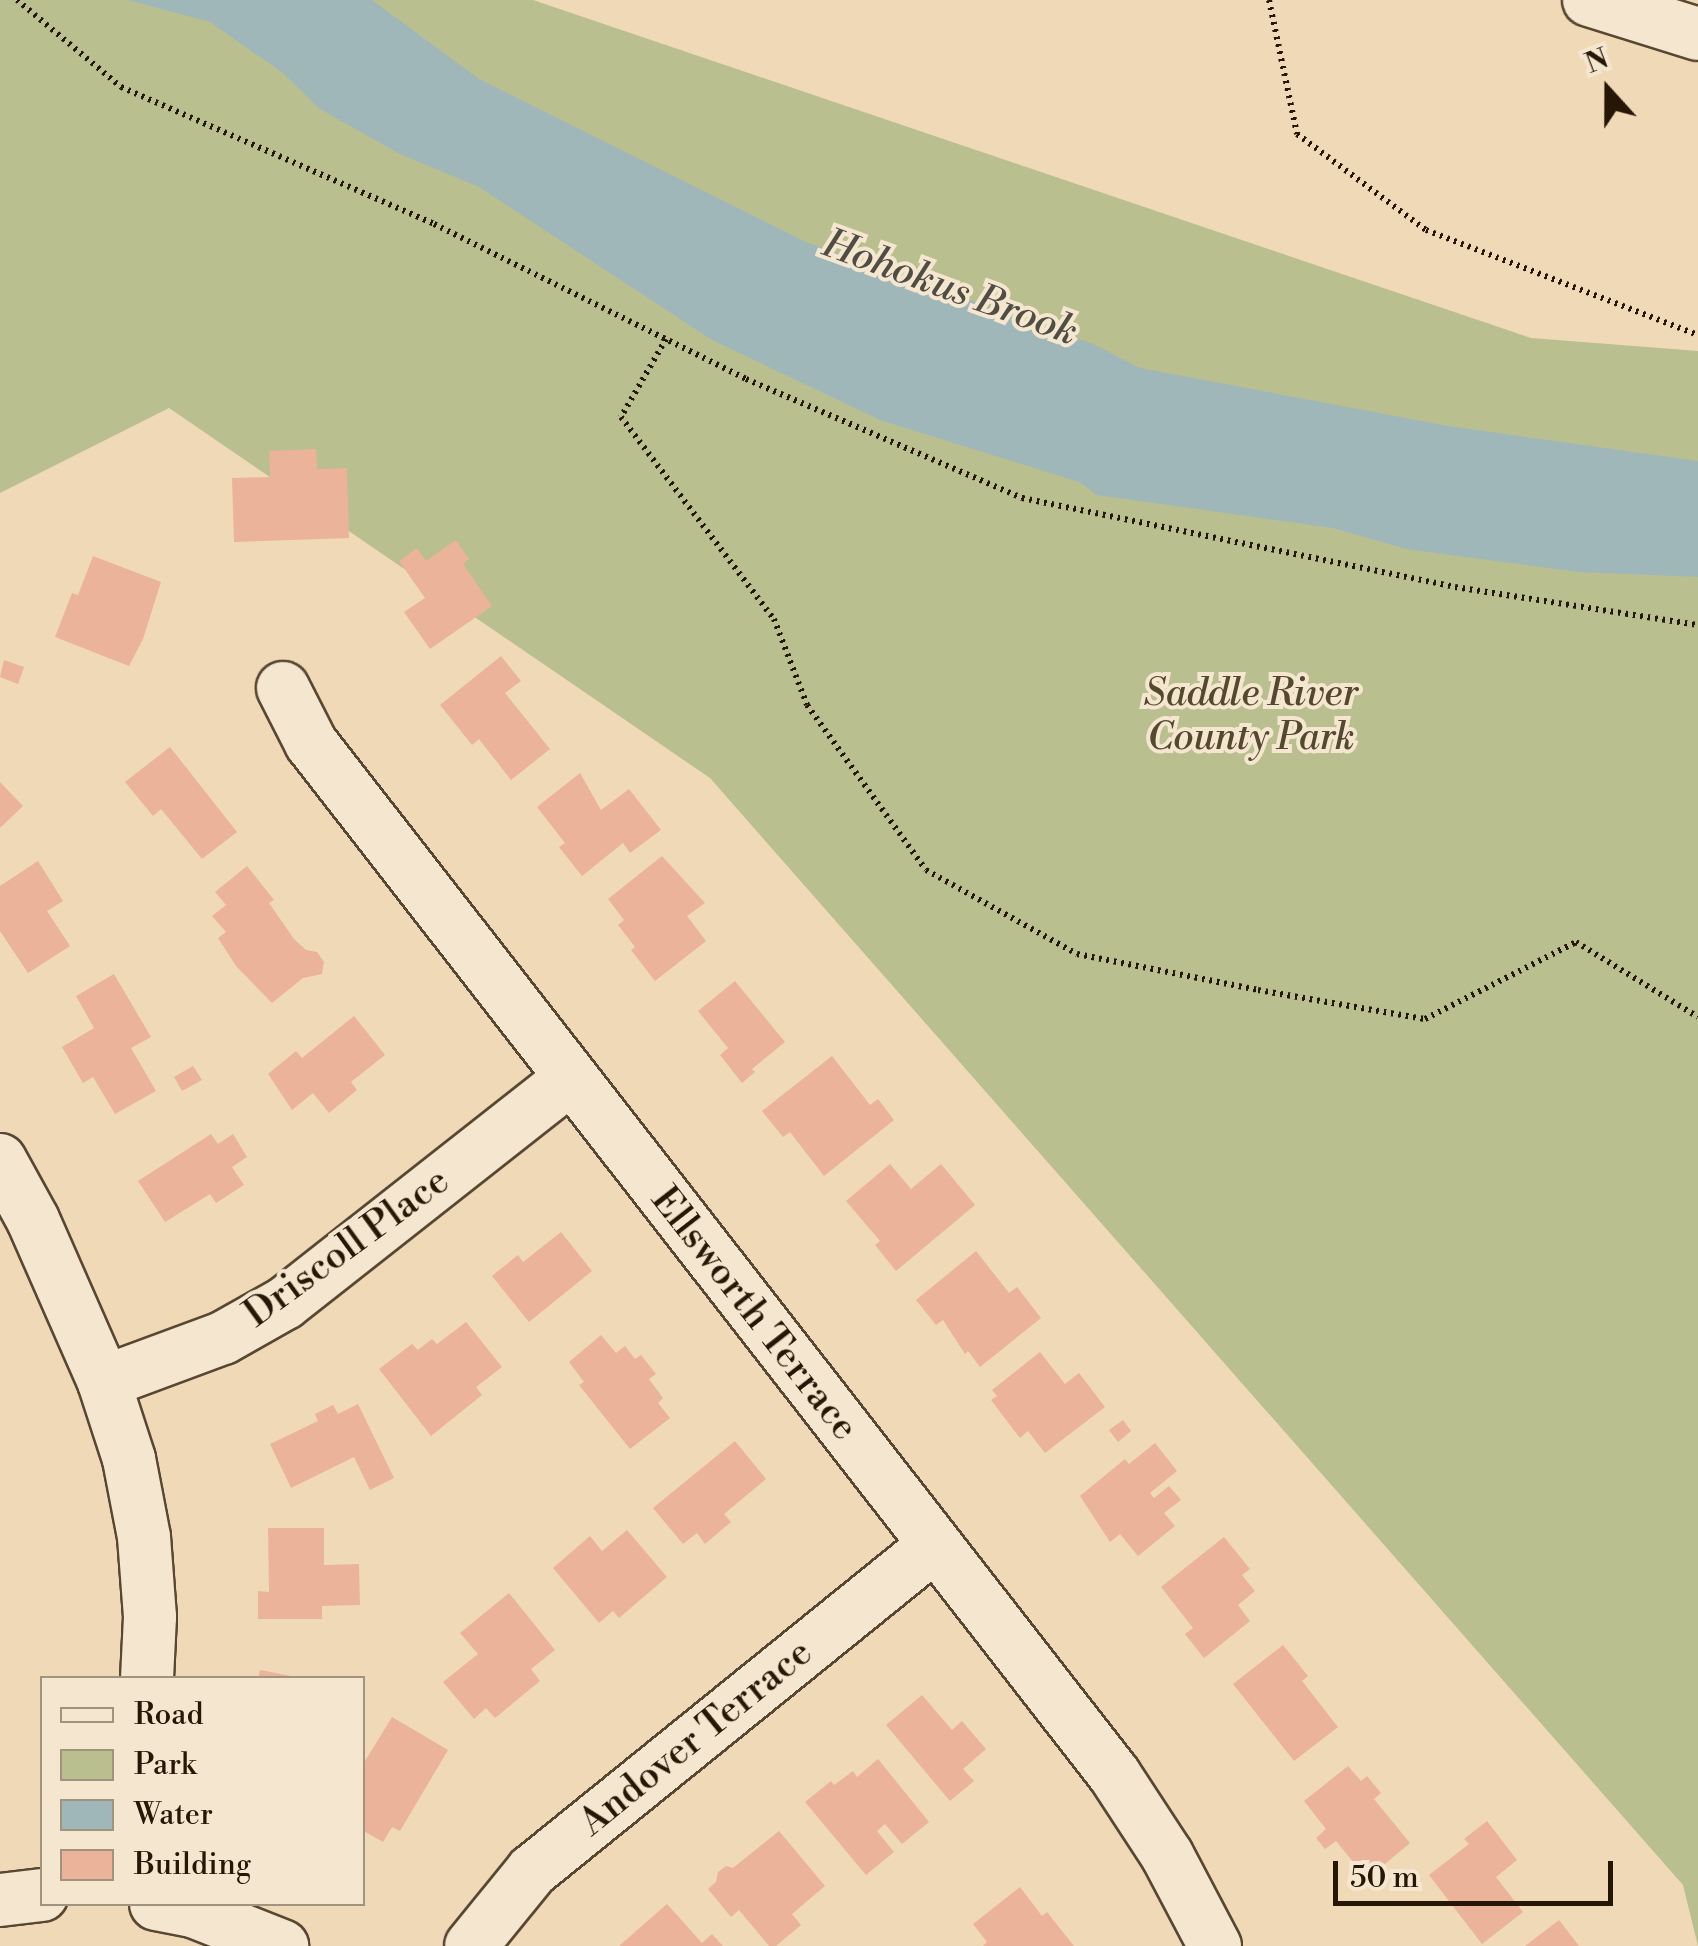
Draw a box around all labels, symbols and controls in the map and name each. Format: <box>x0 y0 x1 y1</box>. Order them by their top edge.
north arrow <box>1558 40 1658 140</box>
text: N <box>1580 41 1614 82</box>
water label: Hohokus Brook <box>816 220 1084 356</box>
park label: Saddle River County Park <box>1144 671 1358 761</box>
street label: Driscoll Place <box>236 1159 458 1337</box>
street label: Ellsworth Terrace <box>641 1178 867 1450</box>
street label: Andover Terrace <box>570 1630 822 1846</box>
legend <box>40 1676 365 1906</box>
text: Road <box>134 1696 204 1734</box>
text: Park <box>134 1746 196 1784</box>
text: Water <box>134 1796 213 1834</box>
scale bar <box>1338 1841 1618 1903</box>
text: Building <box>134 1846 251 1884</box>
text: 50 m <box>1350 1859 1419 1897</box>

